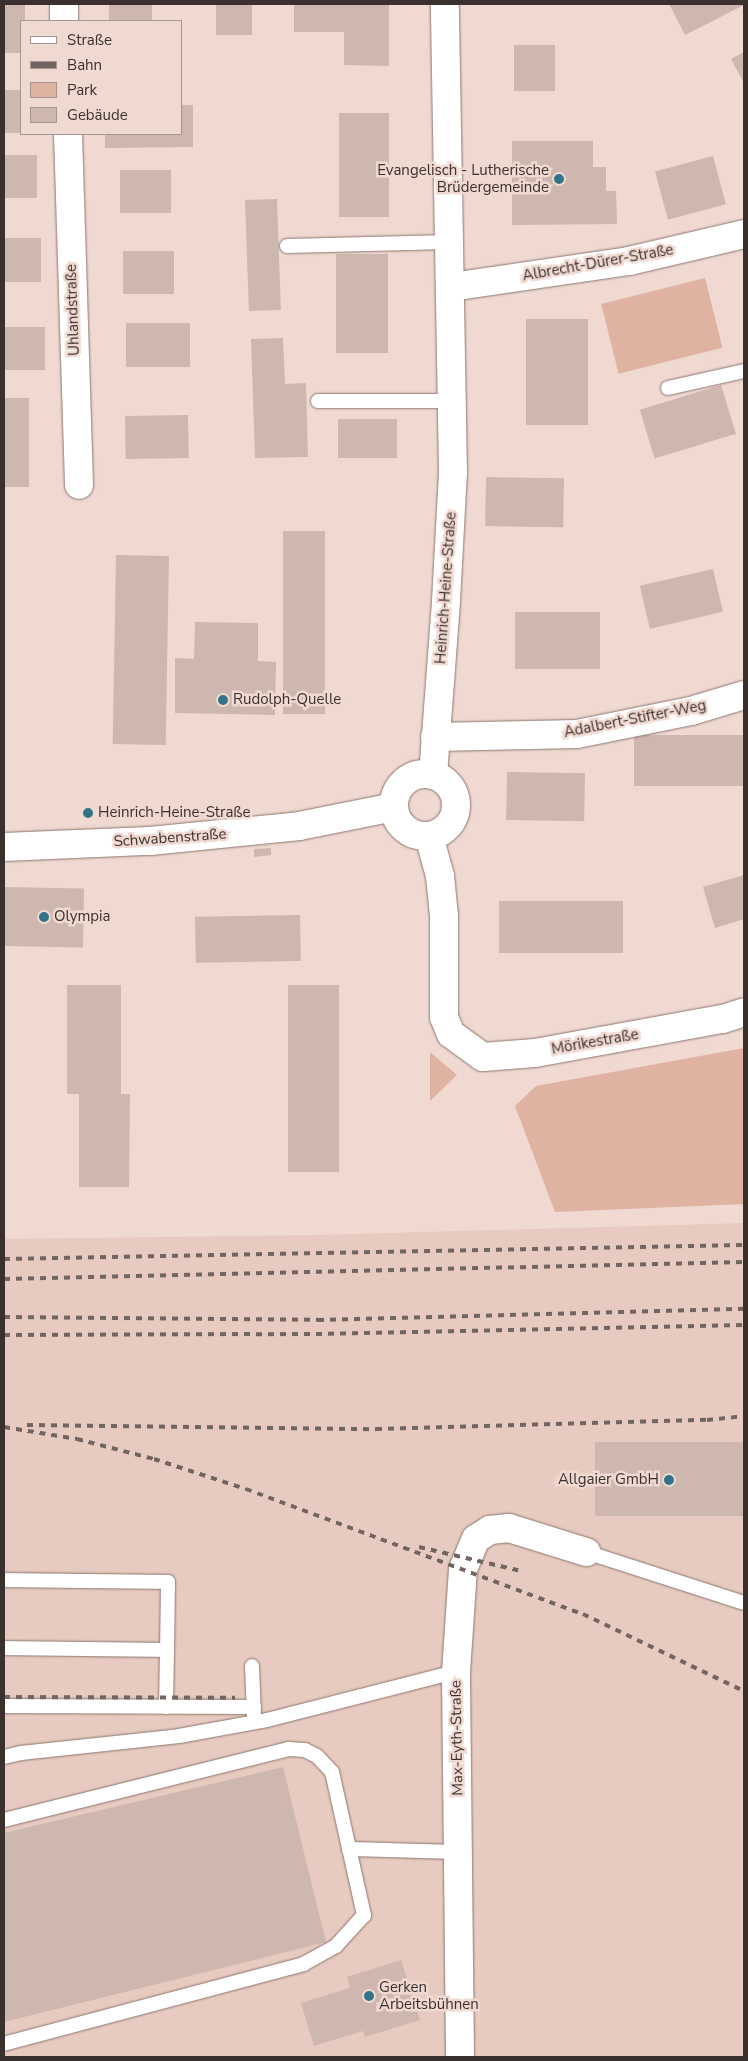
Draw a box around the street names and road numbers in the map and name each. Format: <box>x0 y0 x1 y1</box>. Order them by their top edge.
street label: Albrecht-Dürer-Straße <box>521 241 675 285</box>
street label: Uhlandstraße <box>62 264 84 356</box>
street label: Heinrich-Heine-Straße <box>432 511 460 665</box>
street label: Adalbert-Stifter-Weg <box>562 696 708 742</box>
street label: Schwabenstraße <box>113 825 227 851</box>
street label: Mörikestraße <box>550 1025 640 1059</box>
street label: Max-Eyth-Straße <box>447 1680 467 1796</box>

